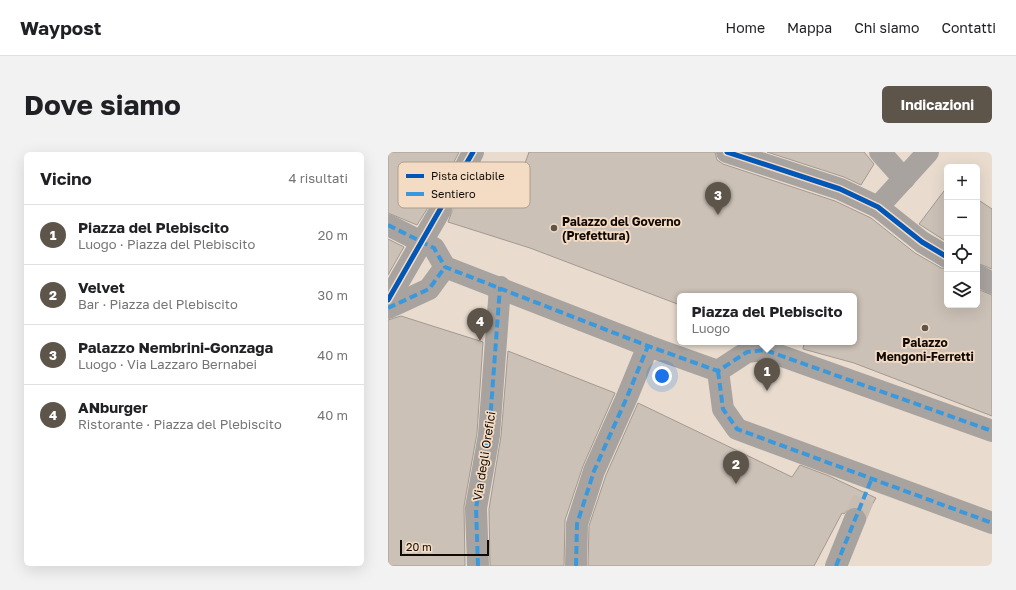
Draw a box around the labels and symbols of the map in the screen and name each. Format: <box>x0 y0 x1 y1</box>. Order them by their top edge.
legend <box>398 162 530 208</box>
text: Pista ciclabile <box>431 169 505 182</box>
pin: 3 <box>705 182 731 215</box>
text: Sentiero <box>431 187 476 200</box>
place label: Palazzo del Governo (Prefettura) <box>562 214 681 243</box>
marker: Palazzo del Governo (Prefettura) <box>549 223 559 233</box>
pin: 4 <box>467 308 493 341</box>
marker: Palazzo Mengoni-Ferretti <box>920 323 930 333</box>
place label: Palazzo Mengoni-Ferretti <box>876 335 974 364</box>
pin: 1 <box>754 358 780 391</box>
your location <box>652 366 672 386</box>
street label: Via degli Orefici <box>470 410 498 502</box>
pin: 2 <box>723 451 749 484</box>
scale bar <box>400 538 489 557</box>

